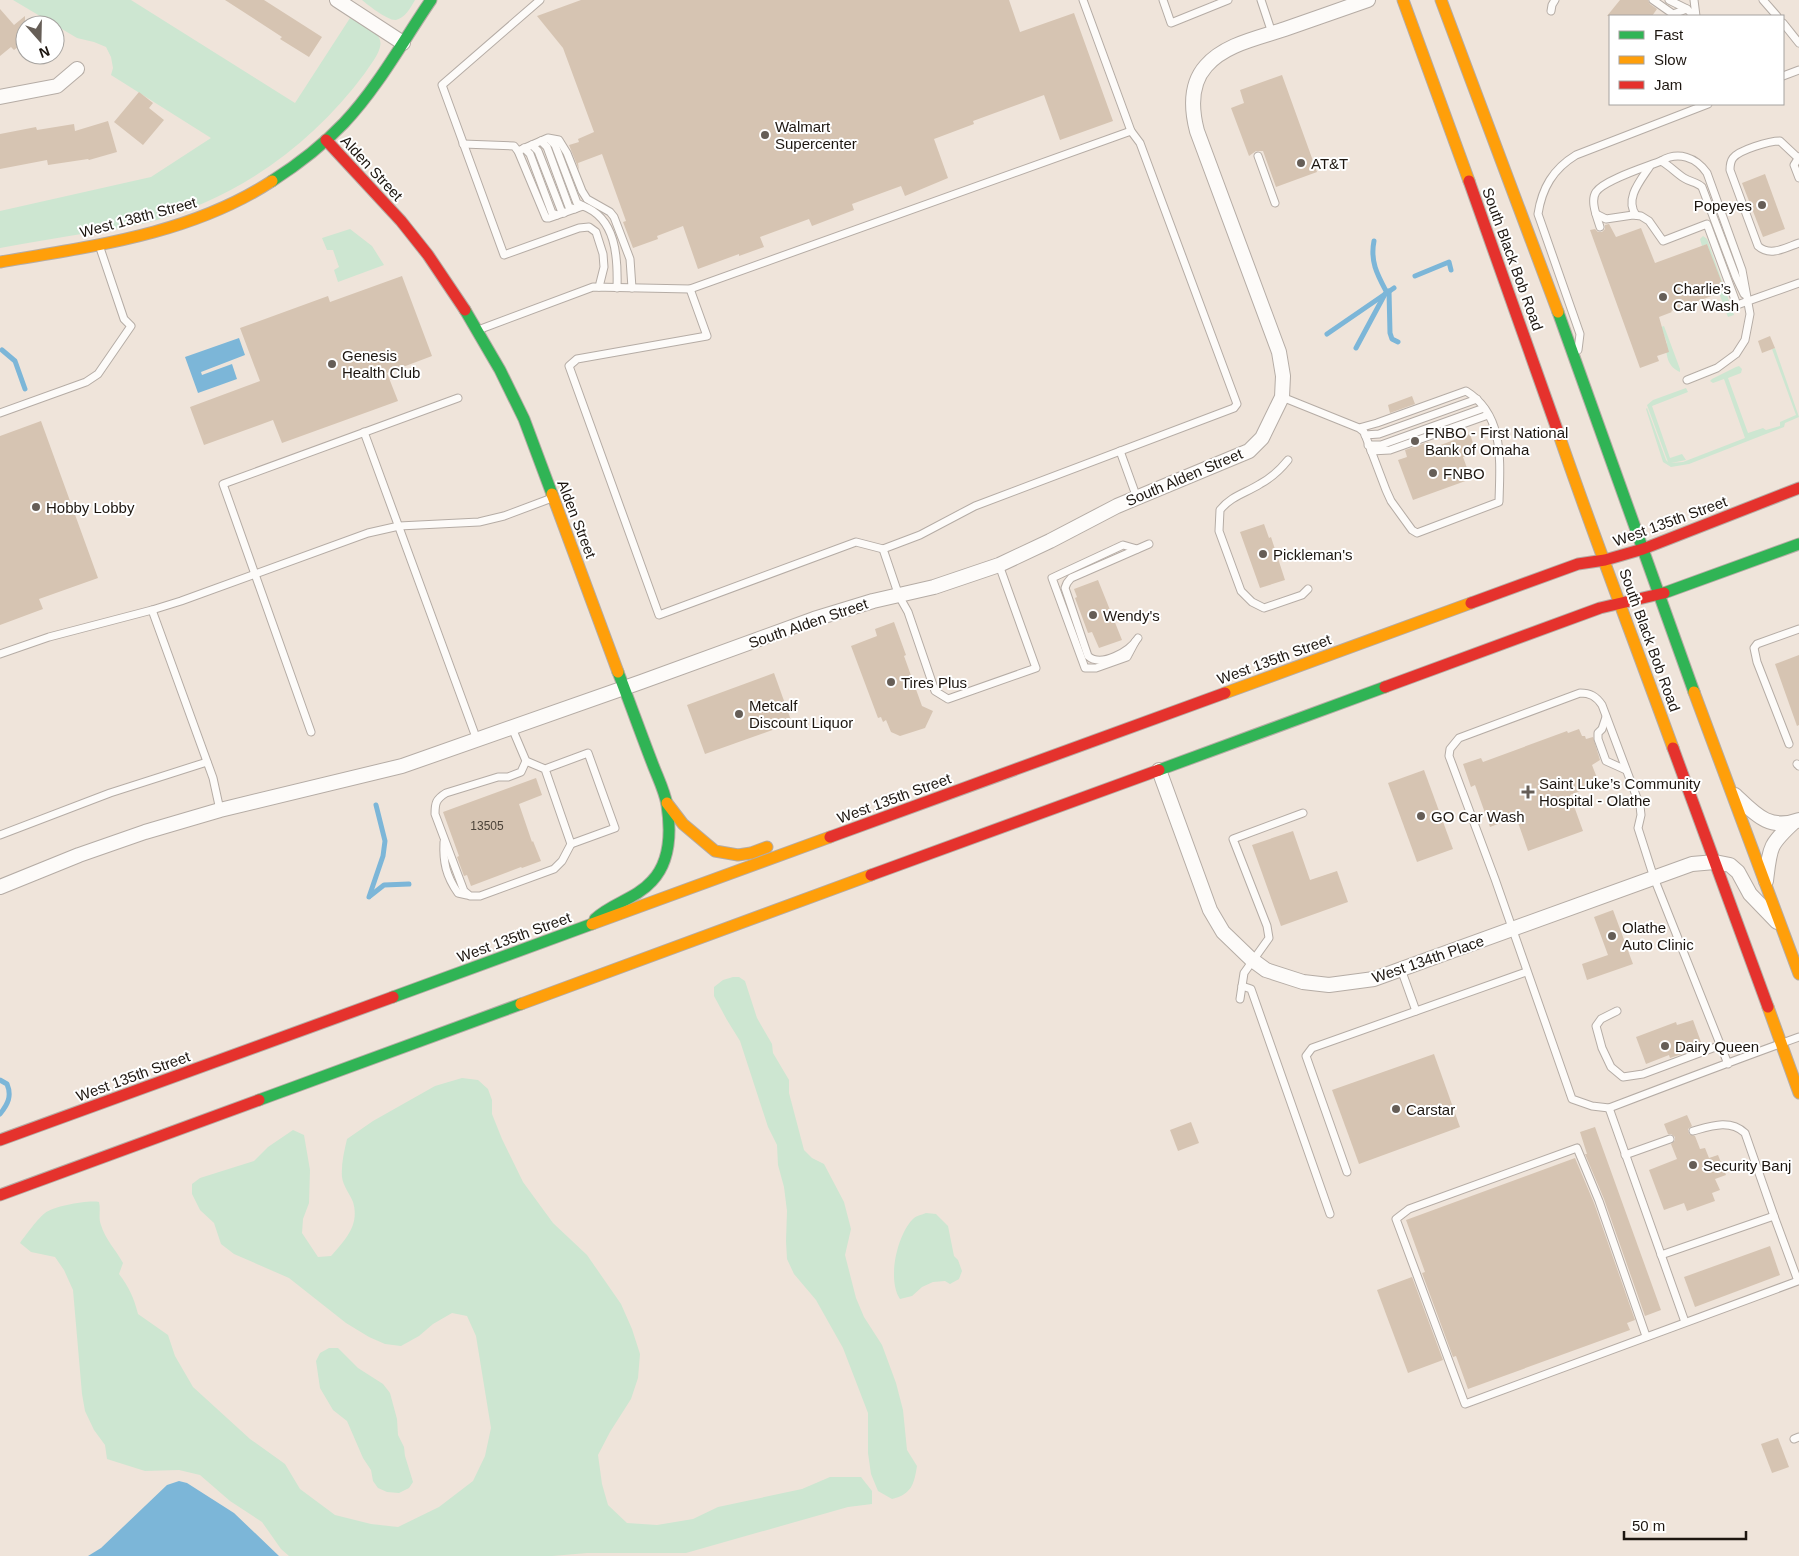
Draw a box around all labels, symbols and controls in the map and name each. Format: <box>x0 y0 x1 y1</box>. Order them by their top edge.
north arrow <box>15 15 65 65</box>
legend <box>1609 15 1784 105</box>
text: Fast <box>1654 26 1684 43</box>
text: N <box>37 43 52 61</box>
text: Slow <box>1654 51 1687 68</box>
text: Jam <box>1654 76 1682 93</box>
place label: Walmart Supercenter <box>775 118 857 152</box>
marker: Walmart Supercenter <box>759 129 771 141</box>
street label: Alden Street <box>338 132 407 205</box>
place label: AT&T <box>1311 155 1348 172</box>
marker: AT&T <box>1295 157 1307 169</box>
street label: South Black Bob Road <box>1479 185 1547 333</box>
street label: West 138th Street <box>78 193 199 241</box>
place label: Popeyes <box>1694 197 1752 214</box>
marker: Popeyes <box>1756 199 1768 211</box>
place label: Charlie’s Car Wash <box>1673 280 1739 314</box>
marker: Charlie’s Car Wash <box>1657 291 1669 303</box>
place label: Genesis Health Club <box>342 347 420 381</box>
marker: Genesis Health Club <box>326 358 338 370</box>
place label: FNBO - First National Bank of Omaha <box>1425 424 1568 458</box>
marker: FNBO - First National Bank of Omaha <box>1409 435 1421 447</box>
street label: South Alden Street <box>1123 444 1246 509</box>
place label: FNBO <box>1443 465 1485 482</box>
marker: FNBO <box>1427 467 1439 479</box>
street label: Alden Street <box>554 477 600 561</box>
street label: West 135th Street <box>1611 492 1730 549</box>
place label: Hobby Lobby <box>46 499 135 516</box>
marker: Hobby Lobby <box>30 501 42 513</box>
place label: Pickleman's <box>1273 546 1353 563</box>
marker: Pickleman's <box>1257 548 1269 560</box>
street label: South Black Bob Road <box>1616 566 1684 714</box>
street label: South Alden Street <box>746 594 871 651</box>
place label: Wendy's <box>1103 607 1160 624</box>
marker: Wendy's <box>1087 609 1099 621</box>
street label: West 135th Street <box>1215 630 1334 687</box>
place label: Tires Plus <box>901 674 967 691</box>
marker: Tires Plus <box>885 676 897 688</box>
place label: Metcalf Discount Liquor <box>749 697 853 731</box>
marker: Metcalf Discount Liquor <box>733 708 745 720</box>
street label: West 135th Street <box>835 769 954 826</box>
place label: Saint Luke’s Community Hospital - Olathe <box>1539 775 1701 809</box>
marker: Saint Luke’s Community Hospital - Olathe <box>1521 785 1535 799</box>
place label: GO Car Wash <box>1431 808 1525 825</box>
marker: GO Car Wash <box>1415 810 1427 822</box>
house number: 13505 <box>470 819 504 833</box>
street label: West 135th Street <box>455 908 574 965</box>
place label: Olathe Auto Clinic <box>1622 919 1694 953</box>
marker: Olathe Auto Clinic <box>1606 930 1618 942</box>
street label: West 134th Place <box>1370 932 1486 986</box>
place label: Dairy Queen <box>1675 1038 1759 1055</box>
marker: Dairy Queen <box>1659 1040 1671 1052</box>
street label: West 135th Street <box>74 1047 193 1104</box>
place label: Carstar <box>1406 1101 1455 1118</box>
marker: Carstar <box>1390 1103 1402 1115</box>
place label: Security Banj <box>1703 1157 1791 1174</box>
marker: Security Banj <box>1687 1159 1699 1171</box>
scale bar <box>1624 1508 1746 1540</box>
text: 50 m <box>1632 1517 1665 1534</box>

